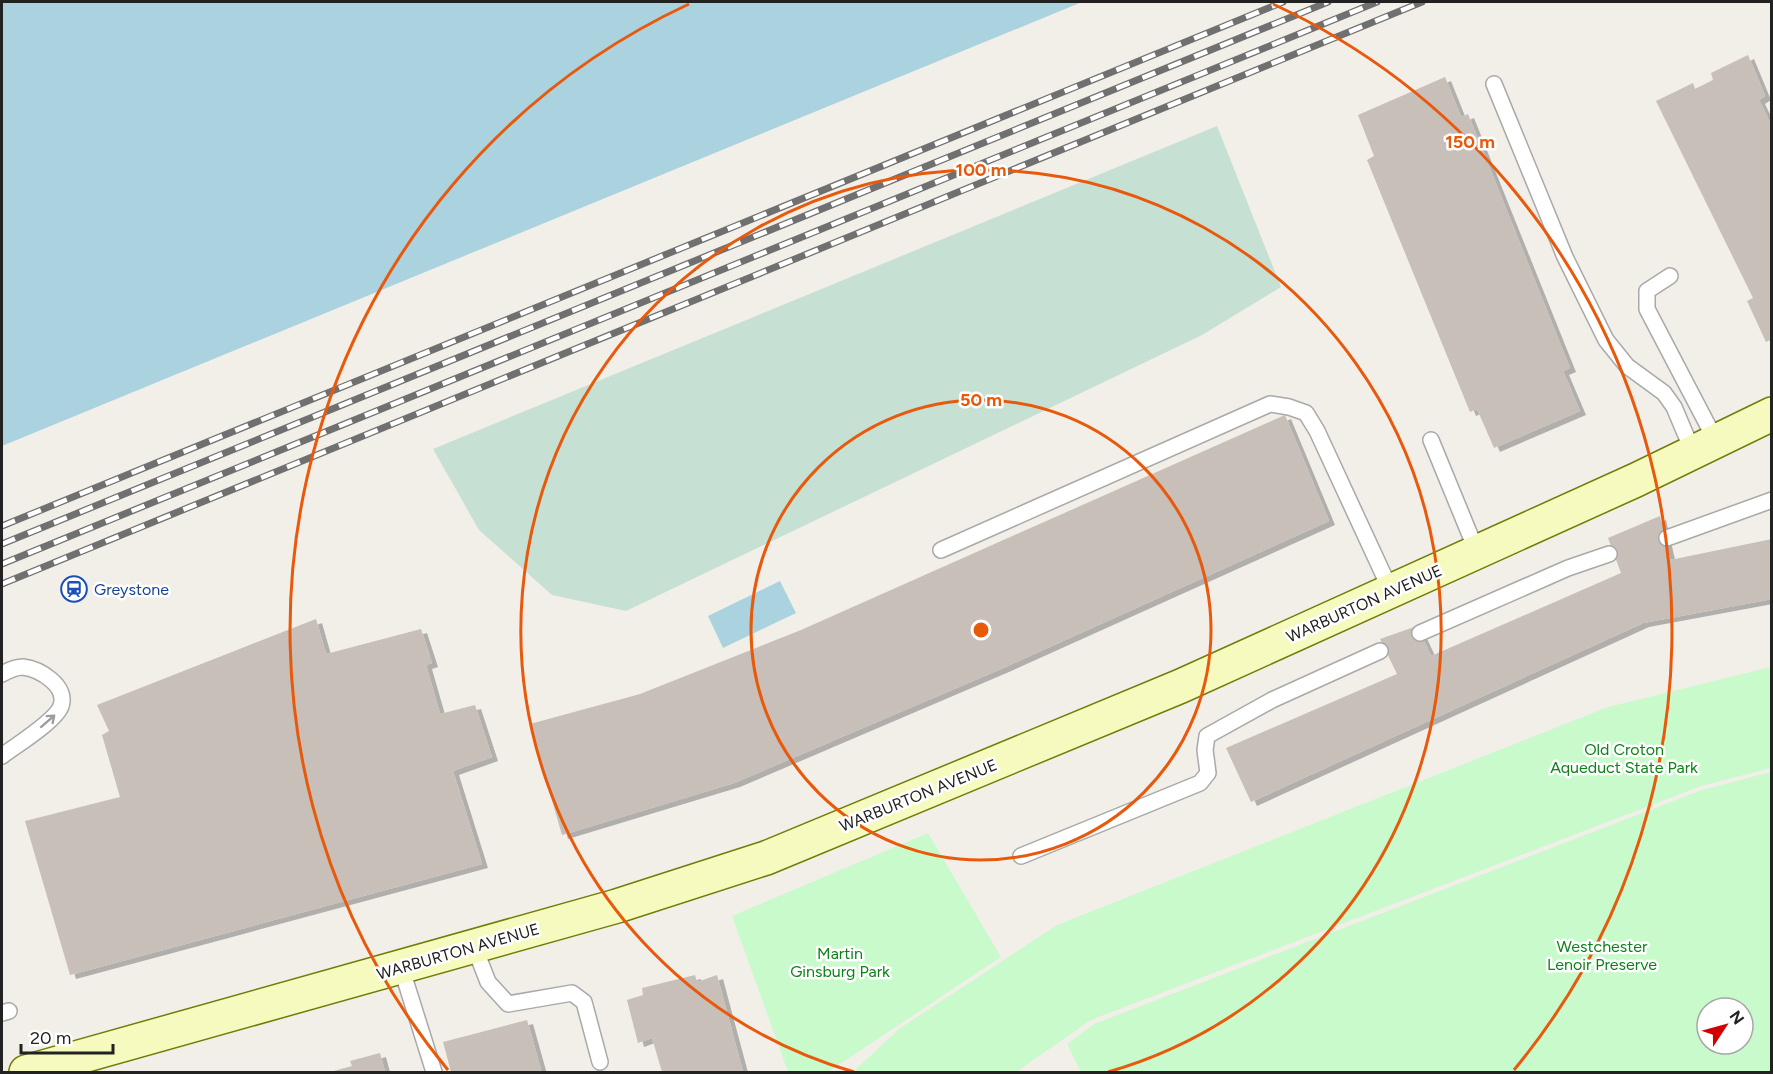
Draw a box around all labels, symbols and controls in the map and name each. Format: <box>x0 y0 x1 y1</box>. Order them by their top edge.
text: 150 m <box>1445 131 1495 153</box>
text: 100 m <box>956 159 1006 181</box>
text: 50 m <box>960 389 1002 411</box>
street label: WARBURTON AVENUE <box>1284 561 1445 646</box>
station icon: Greystone <box>59 574 89 604</box>
place label: Greystone <box>94 580 169 599</box>
centre of rings <box>971 620 991 640</box>
one-way arrow <box>40 714 56 727</box>
park label: Old Croton Aqueduct State Park <box>1550 740 1698 777</box>
street label: WARBURTON AVENUE <box>837 755 1000 836</box>
street label: WARBURTON AVENUE <box>375 919 542 984</box>
park label: Westchester Lenoir Preserve <box>1547 937 1657 974</box>
park label: Martin Ginsburg Park <box>790 944 890 981</box>
north arrow <box>1695 996 1755 1056</box>
text: N <box>1725 1007 1748 1028</box>
scale bar <box>21 1017 112 1055</box>
text: 20 m <box>30 1027 71 1049</box>

